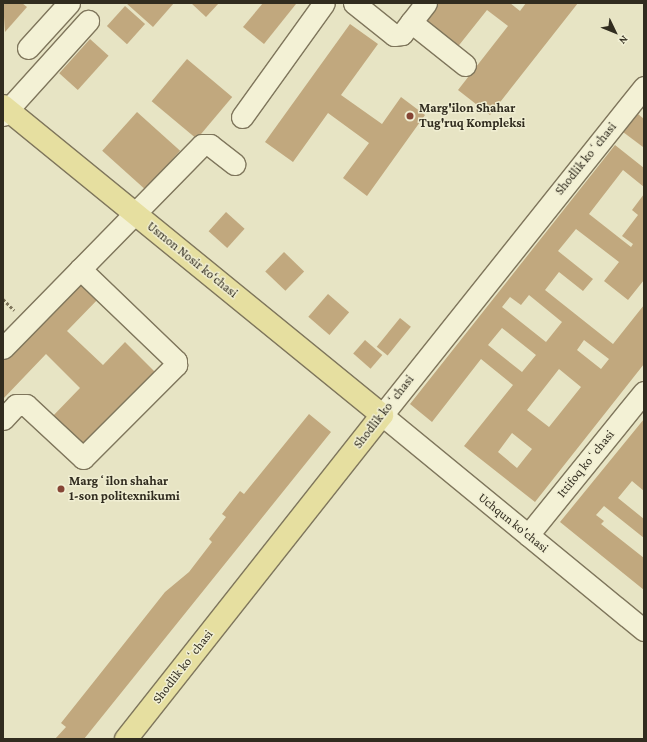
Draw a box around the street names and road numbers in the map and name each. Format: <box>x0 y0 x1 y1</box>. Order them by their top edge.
street label: Shodlik koʻchasi <box>552 120 620 198</box>
street label: Usmon Nosir ko‘chasi <box>144 219 240 301</box>
street label: Shodlik koʻchasi <box>351 372 417 452</box>
street label: Ittifoq koʻchasi <box>554 427 618 501</box>
street label: Uchqun ko'chasi <box>475 490 551 556</box>
street label: Shodlik koʻchasi <box>150 627 216 707</box>

